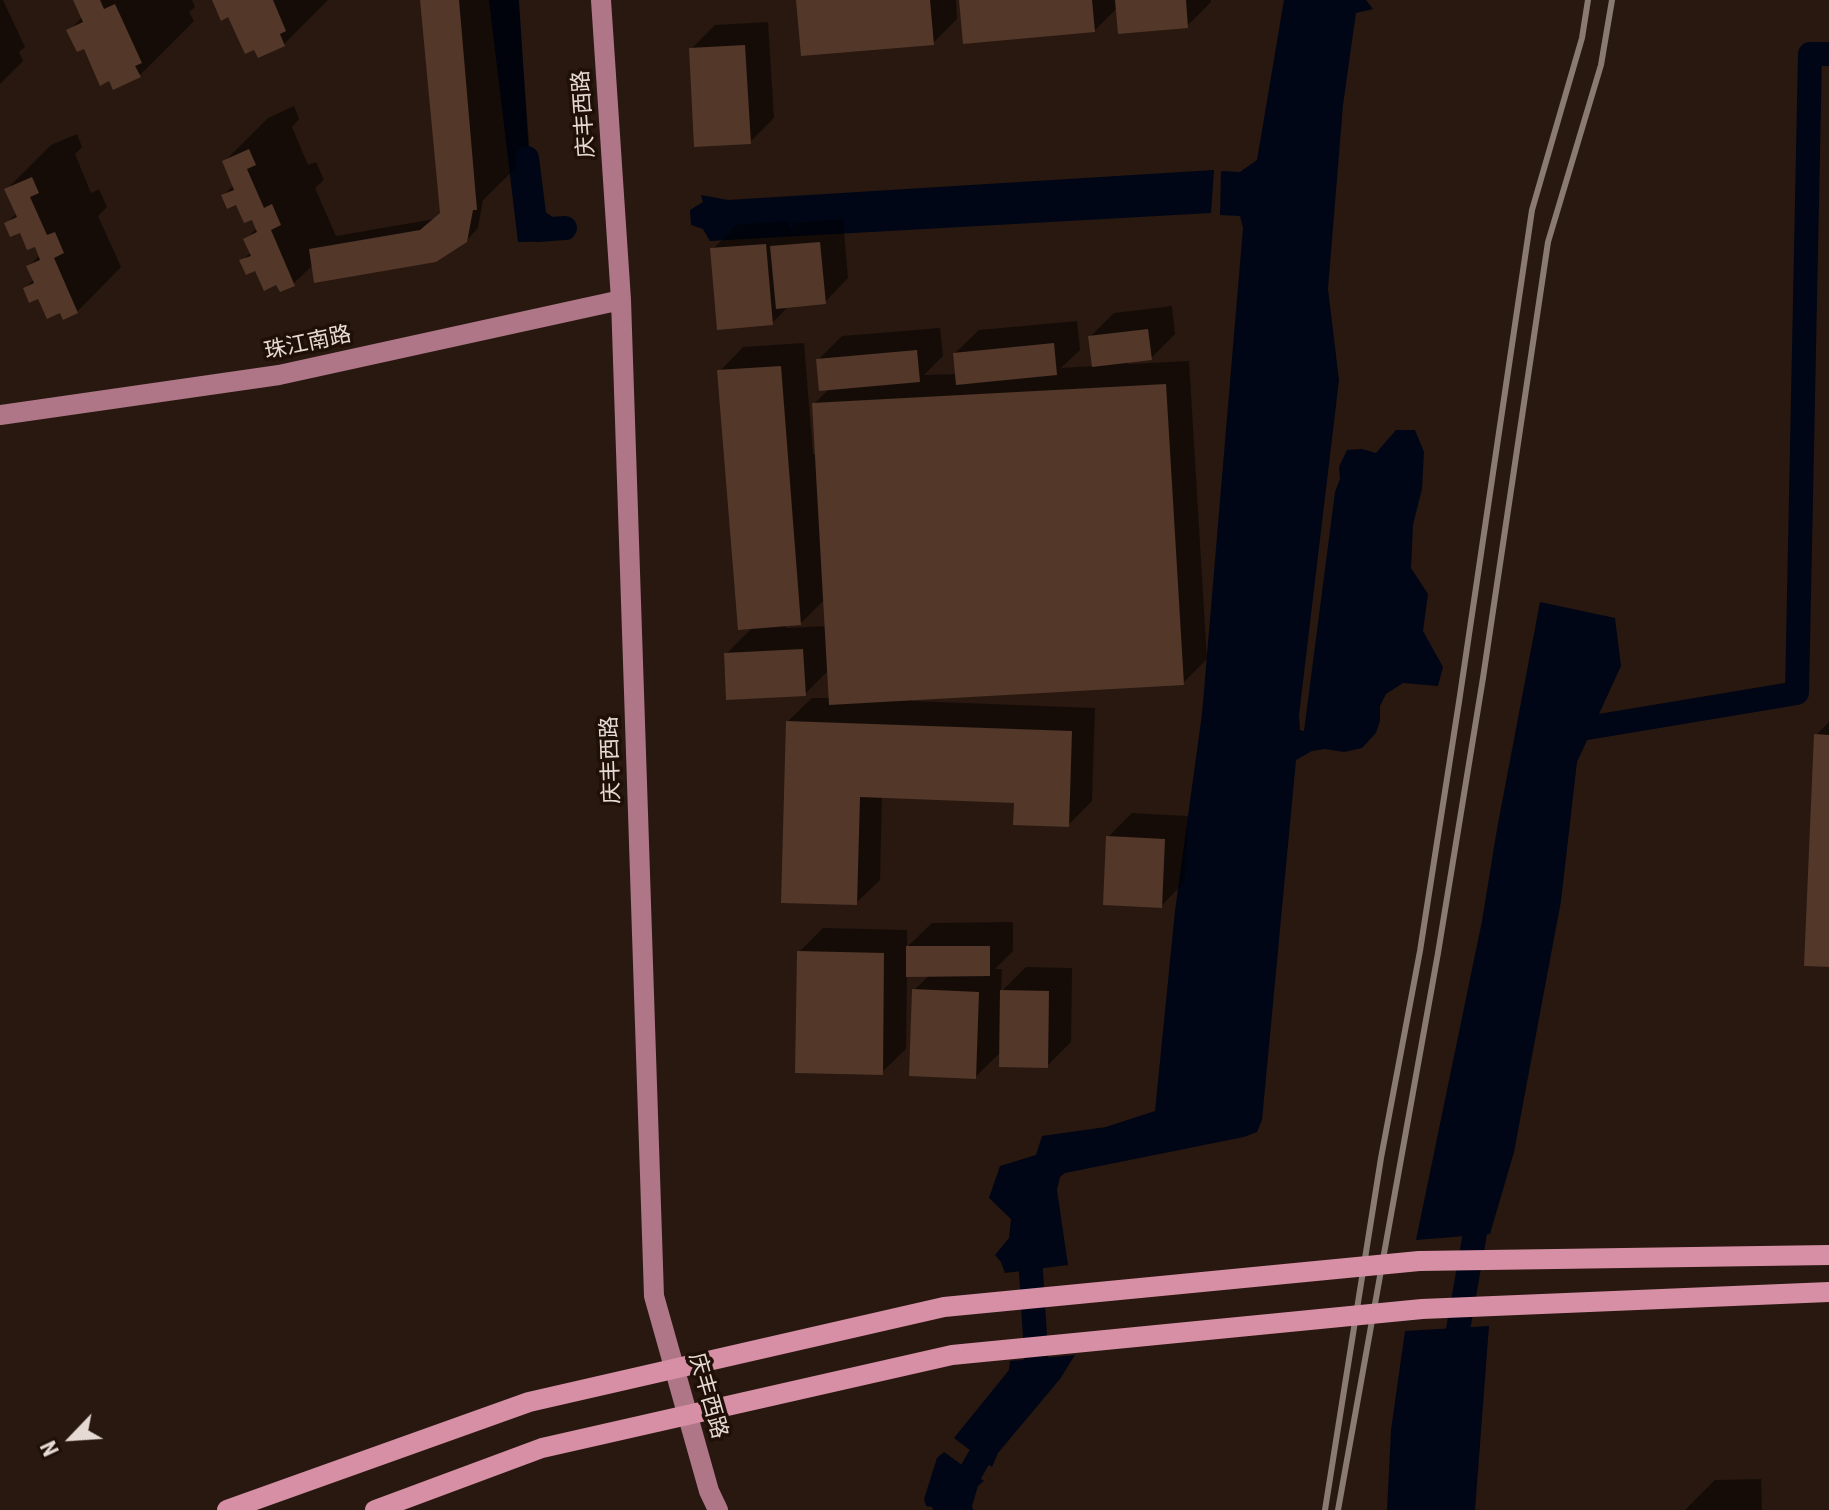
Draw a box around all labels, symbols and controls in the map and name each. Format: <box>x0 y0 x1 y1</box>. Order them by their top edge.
street label: 庆丰西路 <box>569 69 601 159</box>
street label: 珠江南路 <box>262 322 354 366</box>
street label: 庆丰西路 <box>597 716 627 804</box>
street label: 庆丰西路 <box>682 1350 732 1442</box>
north arrow <box>32 1398 112 1478</box>
text: N <box>36 1437 64 1460</box>

